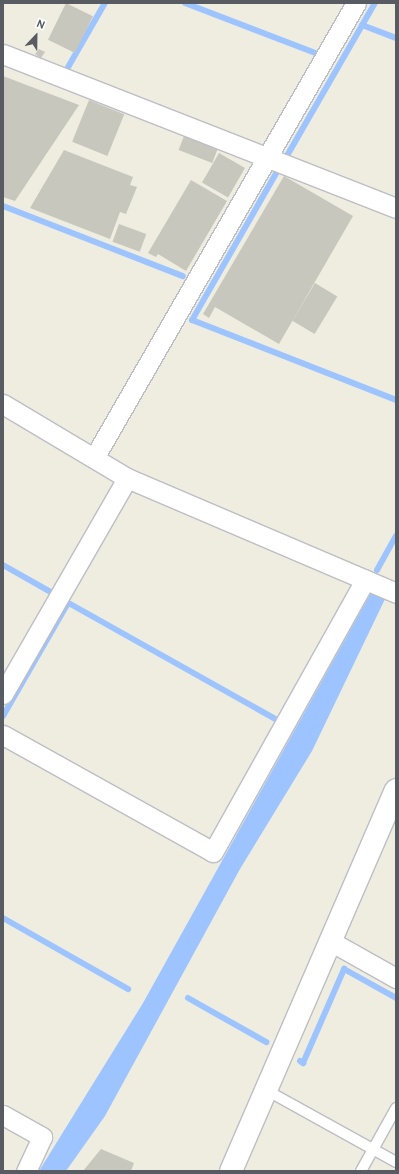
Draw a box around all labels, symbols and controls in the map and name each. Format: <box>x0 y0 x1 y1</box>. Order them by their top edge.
north arrow <box>16 16 56 56</box>
text: N <box>34 17 47 33</box>

